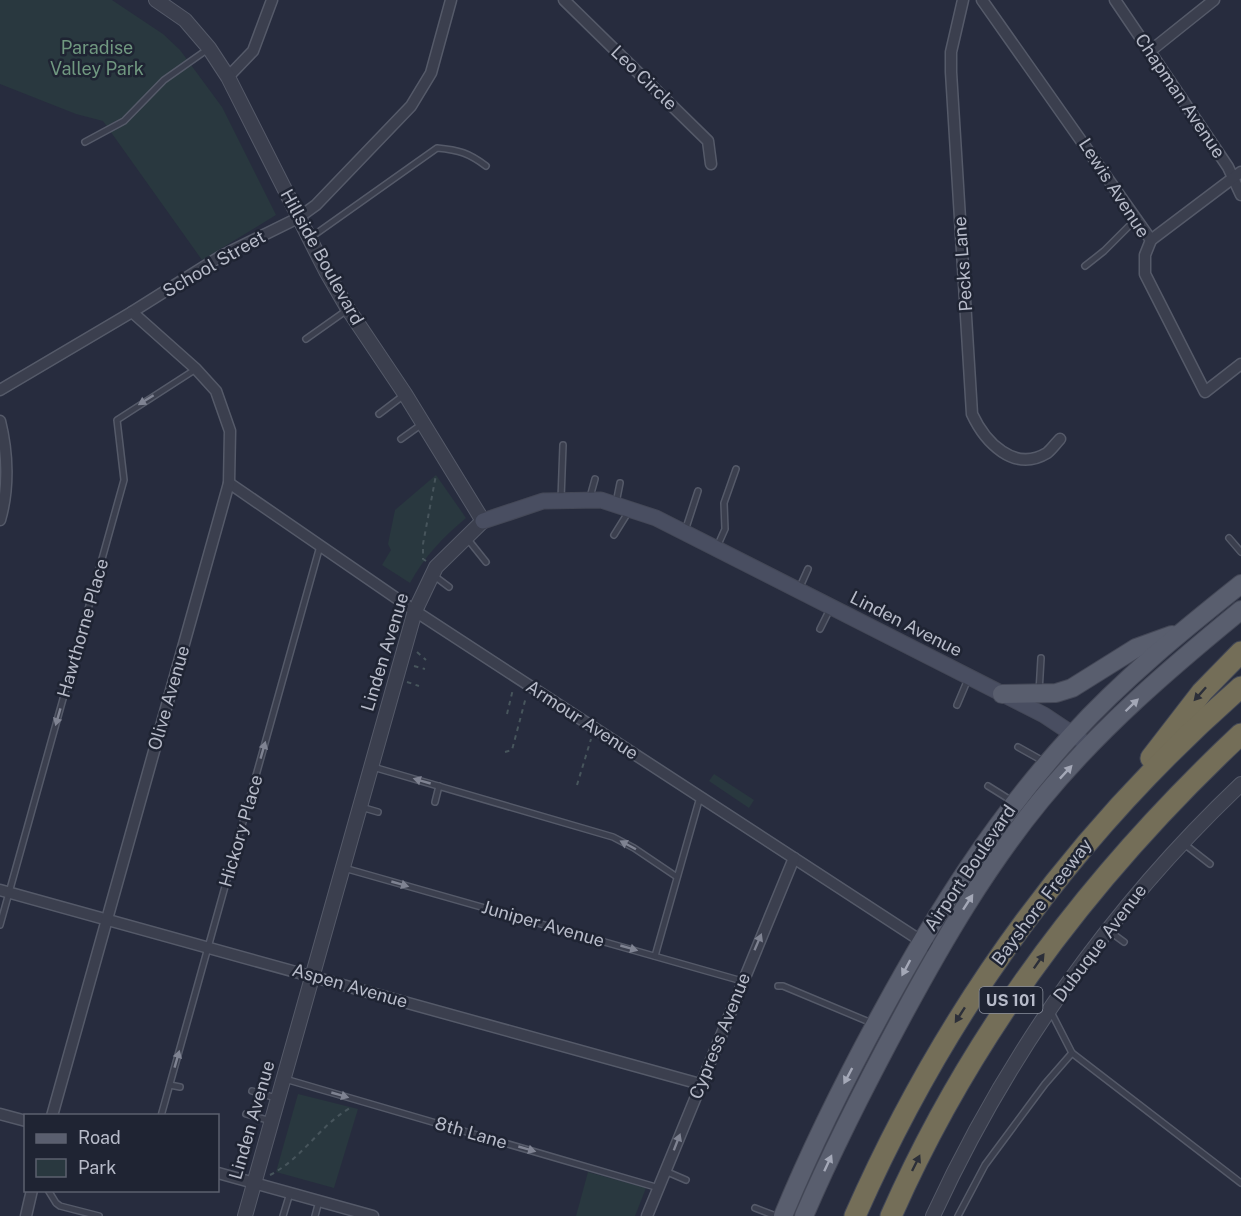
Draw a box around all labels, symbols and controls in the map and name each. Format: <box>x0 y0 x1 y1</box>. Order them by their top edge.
street label: Chapman Avenue <box>1131 30 1230 162</box>
park label: Paradise Valley Park <box>50 37 144 79</box>
street label: Leo Circle <box>607 41 682 114</box>
street label: Lewis Avenue <box>1075 134 1154 241</box>
street label: Hillside Boulevard <box>276 185 368 328</box>
street label: Pecks Lane <box>949 216 976 312</box>
street label: School Street <box>159 226 269 301</box>
one-way arrow <box>138 394 154 405</box>
street label: Hawthorne Place <box>53 556 112 700</box>
street label: Linden Avenue <box>847 586 966 661</box>
street label: Linden Avenue <box>357 590 413 714</box>
street label: Olive Avenue <box>144 643 194 753</box>
street label: Armour Avenue <box>522 676 642 764</box>
one-way arrow <box>1194 686 1207 701</box>
one-way arrow <box>1124 698 1138 712</box>
one-way arrow <box>53 708 62 726</box>
one-way arrow <box>259 741 268 759</box>
one-way arrow <box>1059 765 1073 780</box>
street label: Hickory Place <box>214 772 267 889</box>
one-way arrow <box>413 776 431 785</box>
street label: Airport Boulevard <box>920 801 1020 935</box>
street label: Bayshore Freeway <box>987 834 1096 969</box>
one-way arrow <box>619 840 636 850</box>
one-way arrow <box>391 879 410 889</box>
street label: Dubuque Avenue <box>1049 880 1151 1006</box>
one-way arrow <box>962 894 973 910</box>
street label: Juniper Avenue <box>479 896 607 951</box>
one-way arrow <box>754 933 763 951</box>
one-way arrow <box>620 944 638 953</box>
one-way arrow <box>1033 953 1045 969</box>
street label: Aspen Avenue <box>290 959 410 1012</box>
one-way arrow <box>901 960 911 977</box>
street label: Cypress Avenue <box>685 970 754 1102</box>
road number: US 101 <box>980 987 1042 1013</box>
one-way arrow <box>955 1007 966 1023</box>
one-way arrow <box>173 1050 182 1068</box>
street label: Linden Avenue <box>224 1058 279 1182</box>
one-way arrow <box>843 1068 852 1085</box>
one-way arrow <box>331 1091 349 1100</box>
street label: 8th Lane <box>433 1112 510 1153</box>
legend <box>24 1114 219 1192</box>
text: Road <box>78 1127 121 1148</box>
one-way arrow <box>673 1133 682 1151</box>
one-way arrow <box>518 1145 536 1154</box>
one-way arrow <box>823 1154 832 1171</box>
one-way arrow <box>911 1154 921 1172</box>
text: Park <box>78 1157 116 1178</box>

